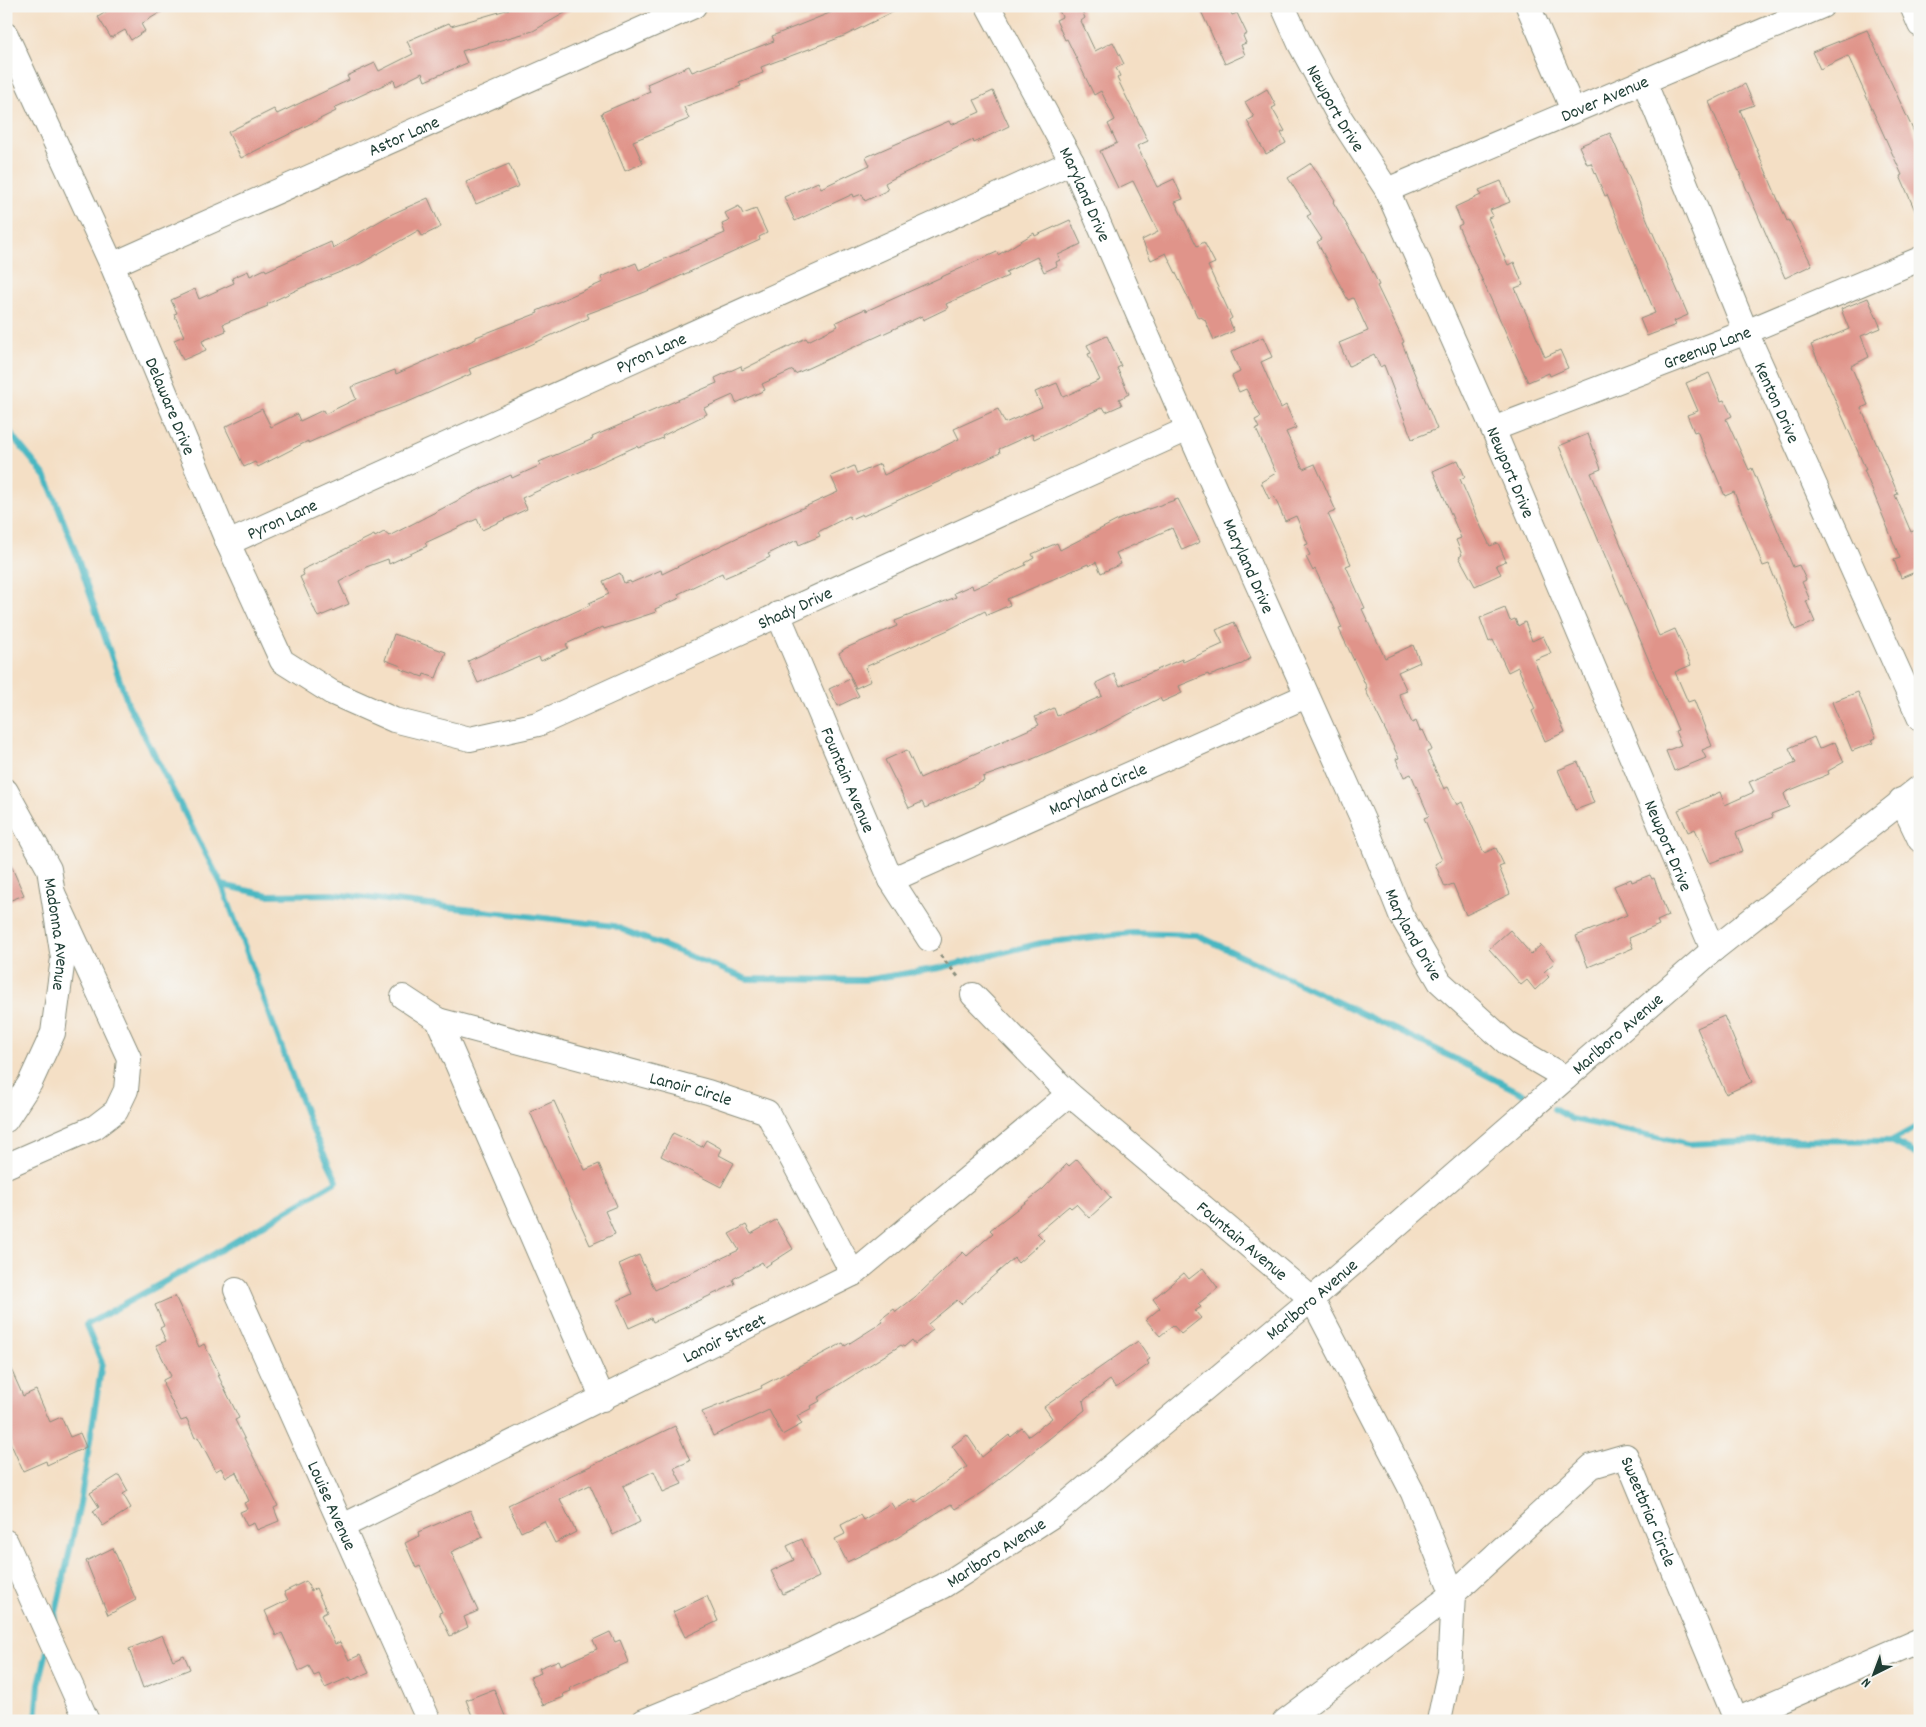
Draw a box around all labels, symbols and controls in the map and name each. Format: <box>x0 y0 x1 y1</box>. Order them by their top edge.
street label: Newport Drive <box>1299 61 1369 158</box>
street label: Dover Avenue <box>1558 71 1653 130</box>
street label: Astor Lane <box>365 111 444 164</box>
street label: Maryland Drive <box>1051 143 1115 246</box>
street label: Greenup Lane <box>1660 321 1756 378</box>
street label: Pyron Lane <box>613 328 691 381</box>
street label: Delaware Drive <box>137 354 200 460</box>
street label: Kenton Drive <box>1746 359 1804 448</box>
street label: Newport Drive <box>1479 424 1539 523</box>
street label: Pyron Lane <box>244 494 322 548</box>
street label: Maryland Drive <box>1215 515 1279 618</box>
street label: Shady Drive <box>754 582 837 638</box>
street label: Fountain Avenue <box>813 724 880 837</box>
street label: Maryland Circle <box>1046 758 1152 823</box>
street label: Newport Drive <box>1636 797 1697 896</box>
street label: Madonna Avenue <box>36 876 73 992</box>
street label: Maryland Drive <box>1377 886 1447 986</box>
street label: Marlboro Avenue <box>1568 988 1670 1082</box>
street label: Lanoir Circle <box>646 1067 735 1114</box>
street label: Fountain Avenue <box>1190 1197 1292 1288</box>
street label: Marlboro Avenue <box>1262 1254 1365 1347</box>
street label: Lanoir Street <box>679 1309 771 1371</box>
street label: Sweetbriar Circle <box>1613 1453 1681 1571</box>
street label: Louise Avenue <box>299 1458 361 1555</box>
street label: Marlboro Avenue <box>942 1513 1052 1595</box>
north arrow <box>1848 1650 1898 1700</box>
text: N <box>1857 1672 1876 1692</box>

